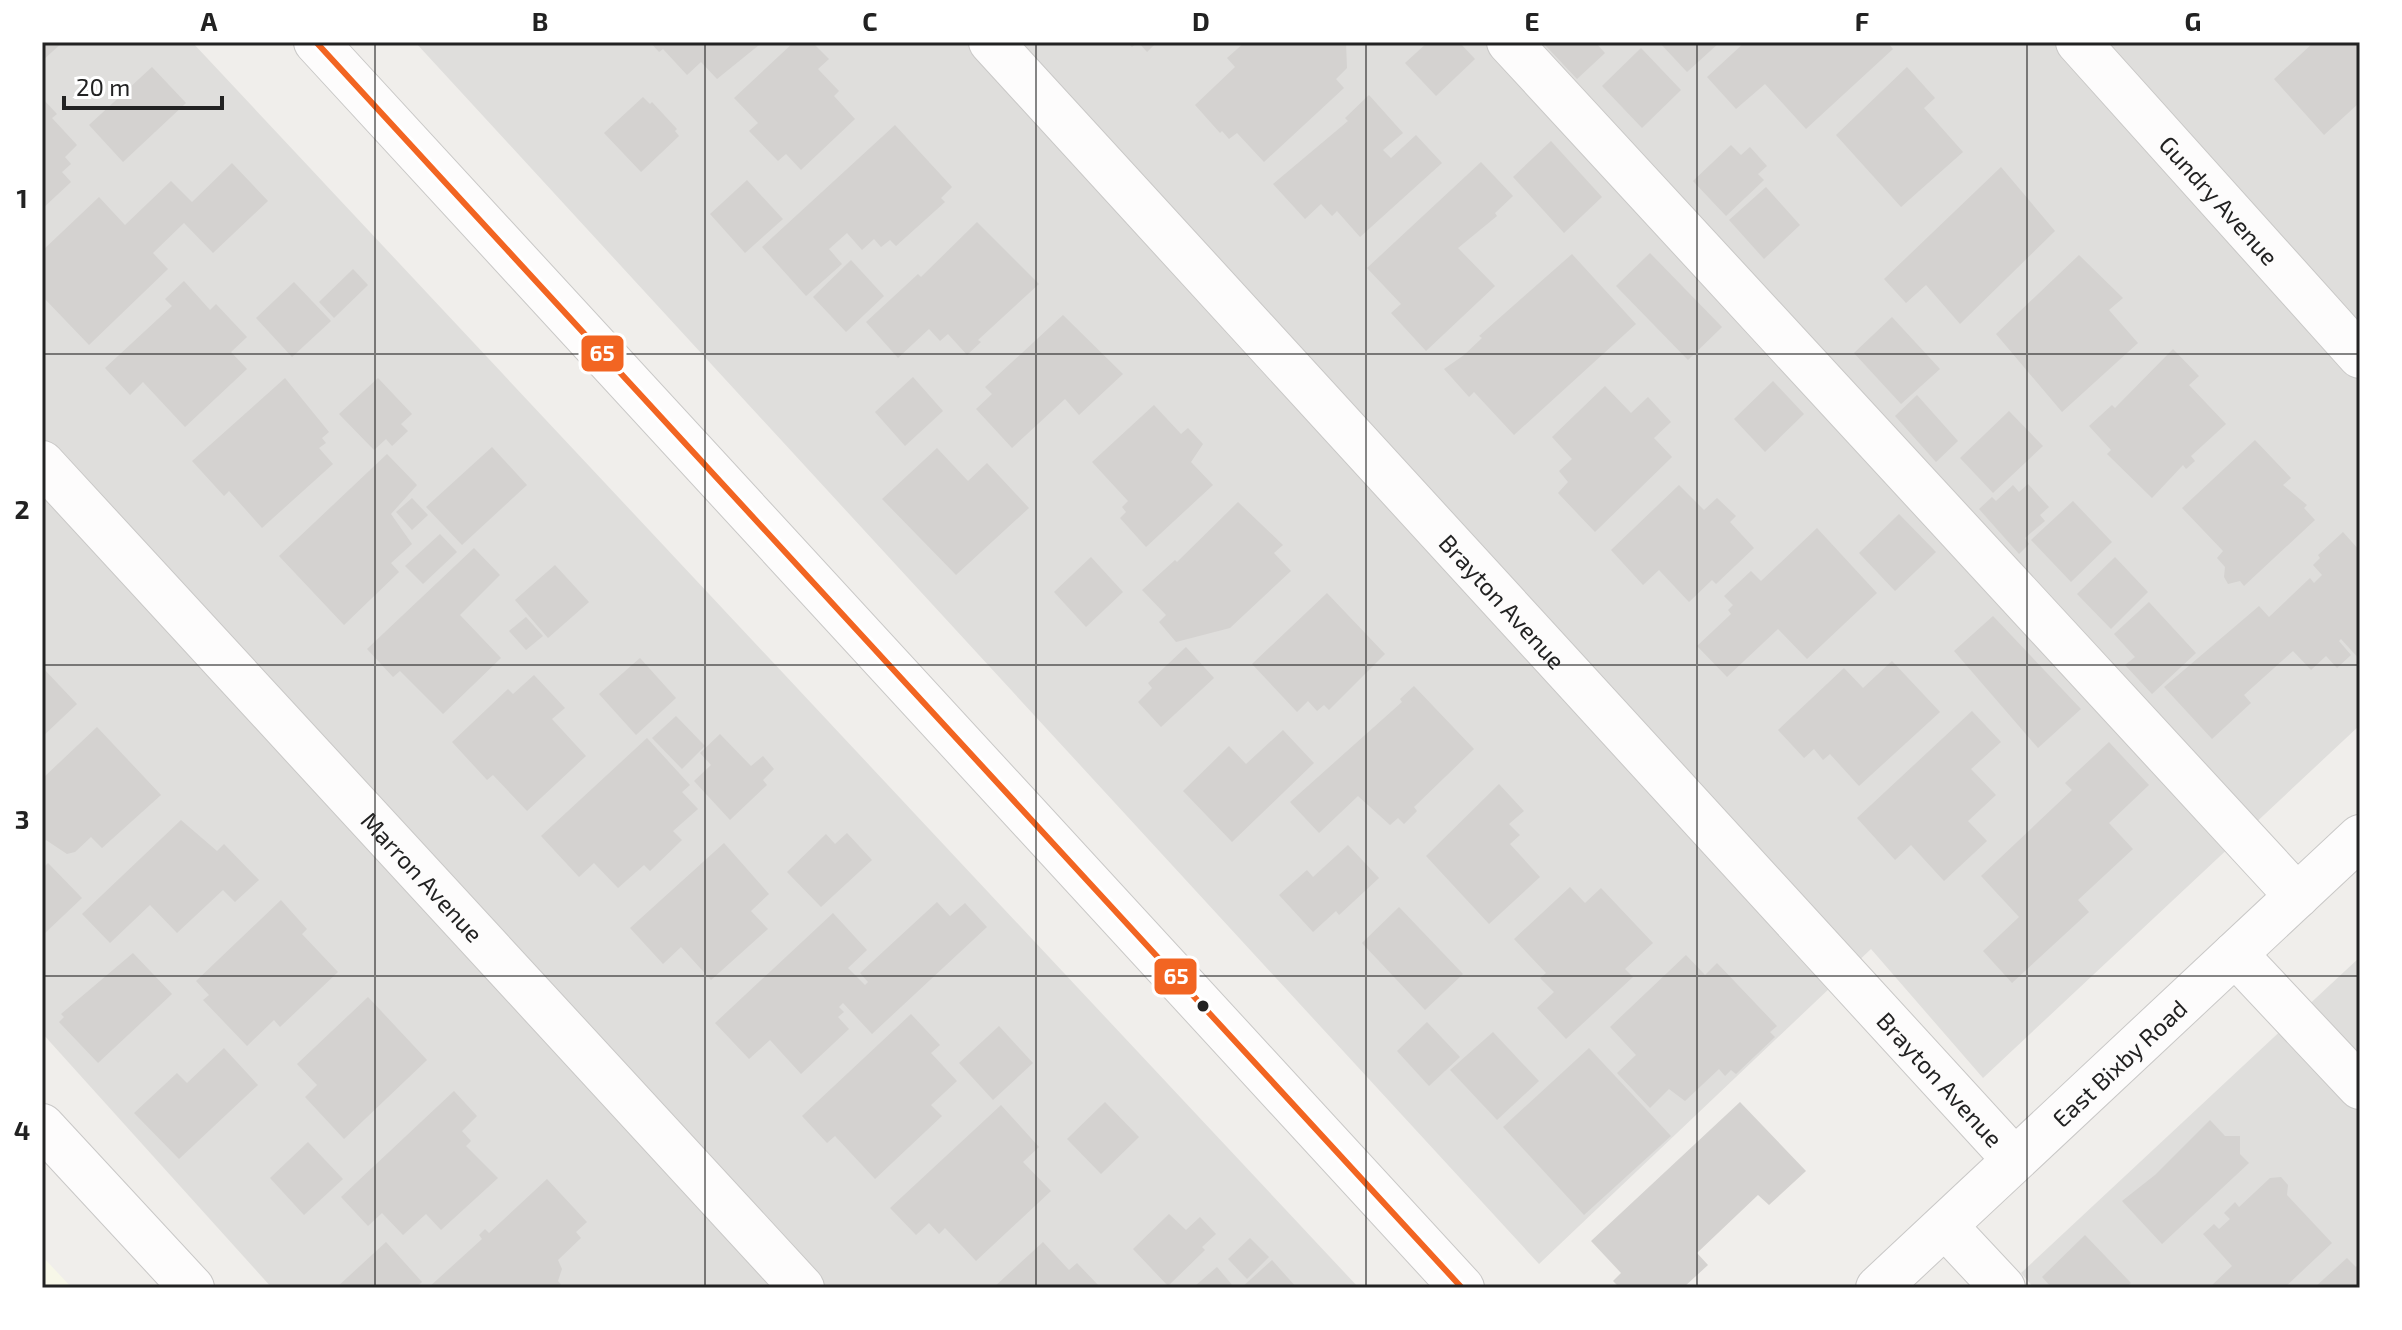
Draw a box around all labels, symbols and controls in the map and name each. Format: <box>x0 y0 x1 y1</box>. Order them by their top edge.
text: A <box>201 5 218 36</box>
text: B <box>532 5 548 36</box>
text: C <box>862 5 878 36</box>
text: D <box>1192 5 1210 36</box>
text: E <box>1524 5 1540 36</box>
text: F <box>1855 5 1869 36</box>
text: G <box>2185 5 2201 36</box>
scale bar <box>64 60 222 110</box>
text: 20 m <box>76 72 130 101</box>
street label: Gundry Avenue <box>2154 129 2285 270</box>
text: 1 <box>16 182 28 213</box>
line badge: 65 <box>580 334 625 373</box>
text: 65 <box>589 339 615 365</box>
text: 2 <box>14 493 30 524</box>
street label: Brayton Avenue <box>1434 528 1572 674</box>
text: 3 <box>15 803 29 834</box>
street label: Marron Avenue <box>356 805 490 947</box>
line badge: 65 <box>1153 957 1198 996</box>
text: 65 <box>1163 962 1189 988</box>
street label: East Bixby Road <box>2046 993 2192 1132</box>
unlabelled marker <box>1195 998 1211 1014</box>
street label: Brayton Avenue <box>1872 1006 2010 1152</box>
text: 4 <box>14 1114 30 1145</box>

